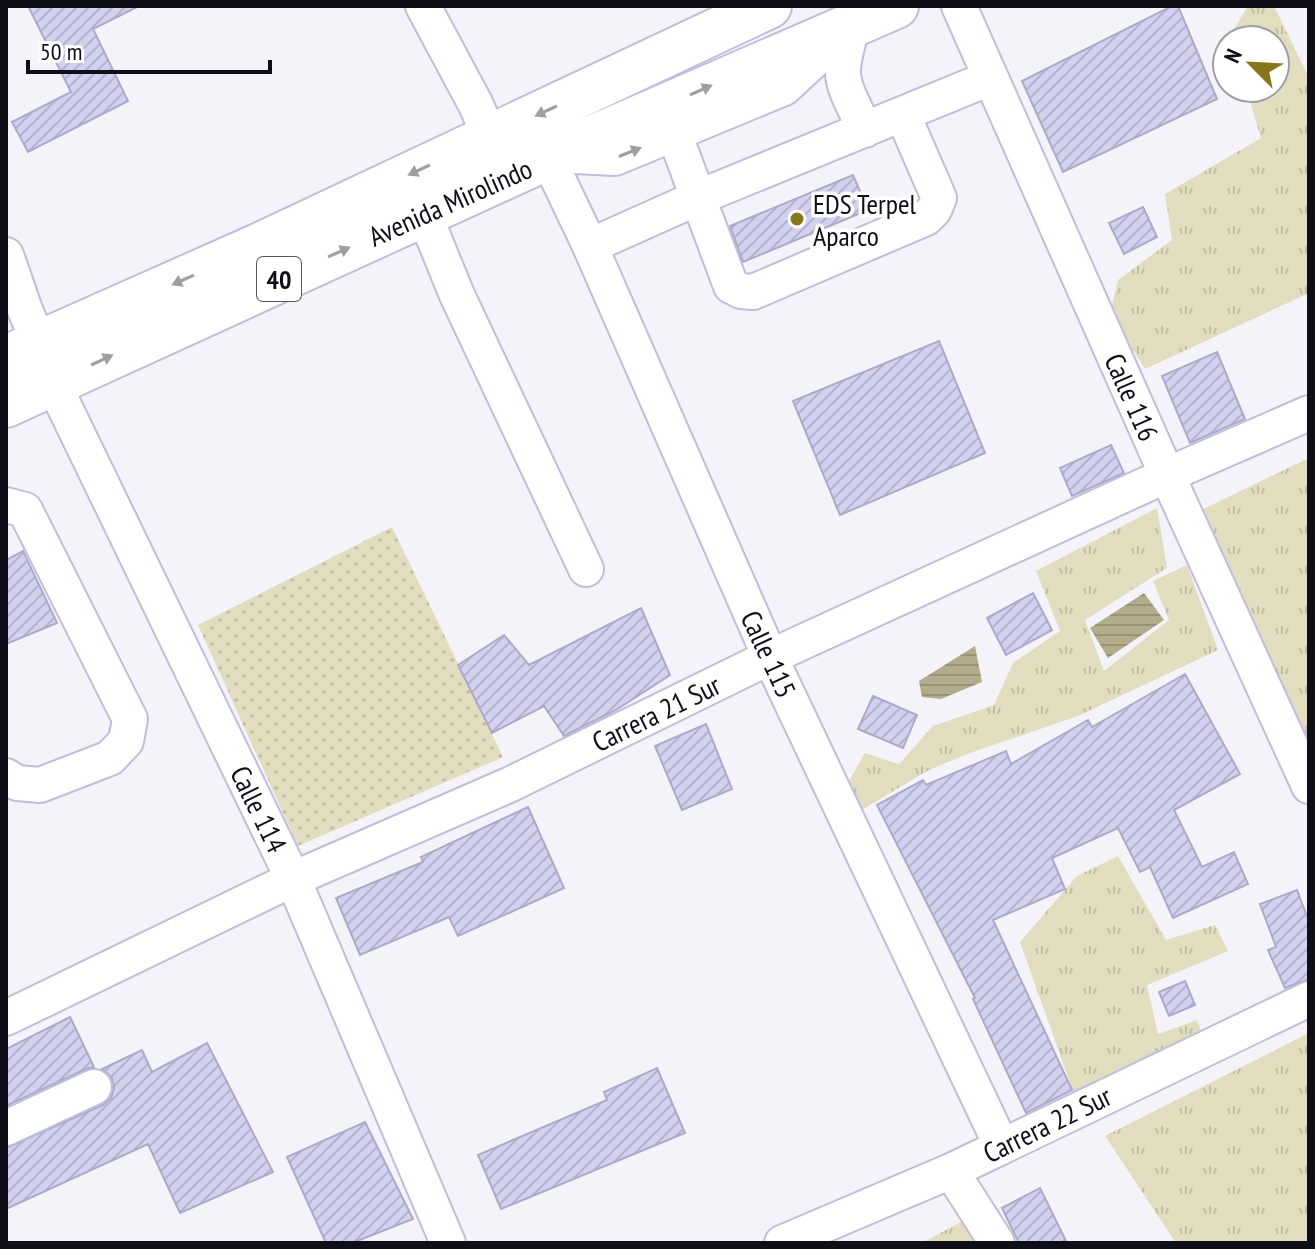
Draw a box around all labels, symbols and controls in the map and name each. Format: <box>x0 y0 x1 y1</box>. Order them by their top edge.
scale bar <box>28 24 270 74</box>
north arrow <box>1211 24 1291 104</box>
text: 50 m <box>40 36 82 67</box>
text: N <box>1218 45 1248 67</box>
one-way arrow <box>690 84 713 97</box>
one-way arrow <box>534 104 558 118</box>
one-way arrow <box>618 145 642 158</box>
street label: Avenida Mirolindo <box>362 149 538 255</box>
one-way arrow <box>408 163 431 177</box>
place label: EDS Terpel Aparco <box>813 185 917 254</box>
marker: EDS Terpel Aparco <box>788 210 806 228</box>
one-way arrow <box>327 246 350 259</box>
road number: 40 <box>257 257 301 301</box>
one-way arrow <box>172 273 195 286</box>
street label: Calle 116 <box>1096 347 1168 447</box>
one-way arrow <box>90 353 114 367</box>
street label: Calle 115 <box>733 604 805 704</box>
street label: Carrera 21 Sur <box>586 666 727 760</box>
street label: Calle 114 <box>222 760 296 859</box>
street label: Carrera 22 Sur <box>977 1077 1118 1171</box>

